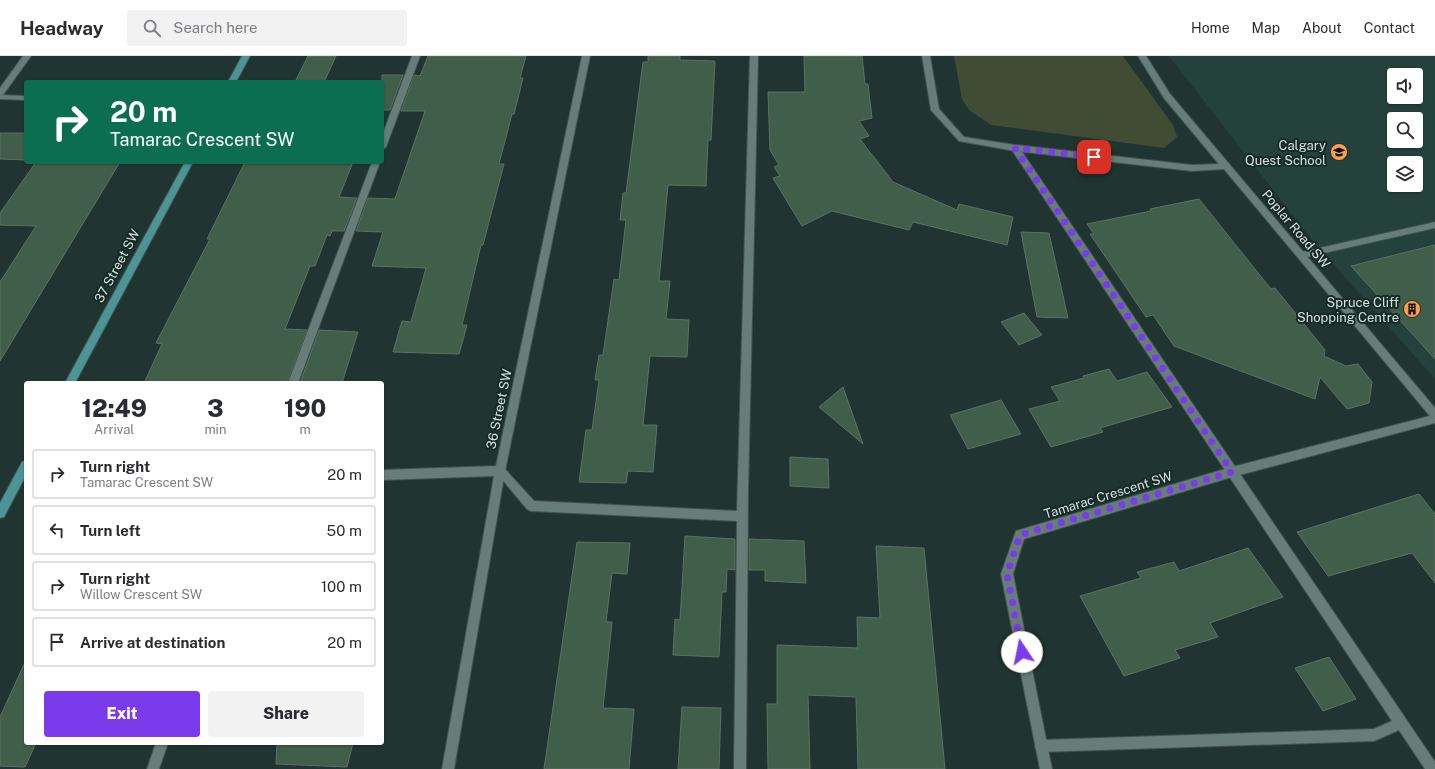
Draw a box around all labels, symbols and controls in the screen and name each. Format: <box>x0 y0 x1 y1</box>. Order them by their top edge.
search box <box>127 10 407 46</box>
text: Headway <box>20 17 103 39</box>
icon: search <box>141 17 163 39</box>
text: Search here <box>173 19 258 36</box>
text: Home <box>1191 20 1230 36</box>
text: Map <box>1252 20 1280 36</box>
text: About <box>1302 20 1342 36</box>
text: Contact <box>1364 20 1415 36</box>
map controls <box>1387 68 1423 192</box>
button: sound <box>1387 68 1423 104</box>
text: 20 m <box>110 95 177 128</box>
icon: right <box>44 96 96 148</box>
button: search <box>1387 112 1423 148</box>
text: Tamarac Crescent SW <box>110 129 294 150</box>
place label: Calgary Quest School <box>1245 138 1326 168</box>
pin <box>1077 140 1111 174</box>
school or university icon: Calgary Quest School <box>1329 142 1349 162</box>
icon: arrive <box>1083 146 1105 168</box>
button: layers <box>1387 156 1423 192</box>
street label: Poplar Road SW <box>1259 187 1333 272</box>
street label: 37 Street SW <box>91 226 143 305</box>
place label: Spruce Cliff Shopping Centre <box>1297 295 1399 325</box>
building icon: Spruce Cliff Shopping Centre <box>1402 299 1422 319</box>
street label: 36 Street SW <box>483 367 515 450</box>
text: 12:49 <box>82 394 147 422</box>
text: 3 <box>207 394 224 422</box>
text: 190 <box>284 394 326 422</box>
text: Arrival <box>94 422 134 437</box>
text: min <box>204 422 226 437</box>
text: m <box>300 422 311 437</box>
text: Turn right <box>80 458 150 475</box>
icon: right <box>46 463 68 485</box>
text: 20 m <box>327 466 362 483</box>
street label: Tamarac Crescent SW <box>1042 468 1174 522</box>
text: Tamarac Crescent SW <box>80 475 213 490</box>
icon: left <box>46 519 68 541</box>
text: Turn left <box>80 522 141 539</box>
text: 50 m <box>327 522 362 539</box>
text: Turn right <box>80 570 150 587</box>
icon: right <box>46 575 68 597</box>
text: 100 m <box>321 578 362 595</box>
text: Willow Crescent SW <box>80 587 202 602</box>
icon: arrive <box>46 631 68 653</box>
position arrow <box>1001 631 1043 673</box>
text: Arrive at destination <box>80 634 225 651</box>
text: 20 m <box>327 634 362 651</box>
button: Exit <box>44 691 200 737</box>
button: Share <box>208 691 364 737</box>

